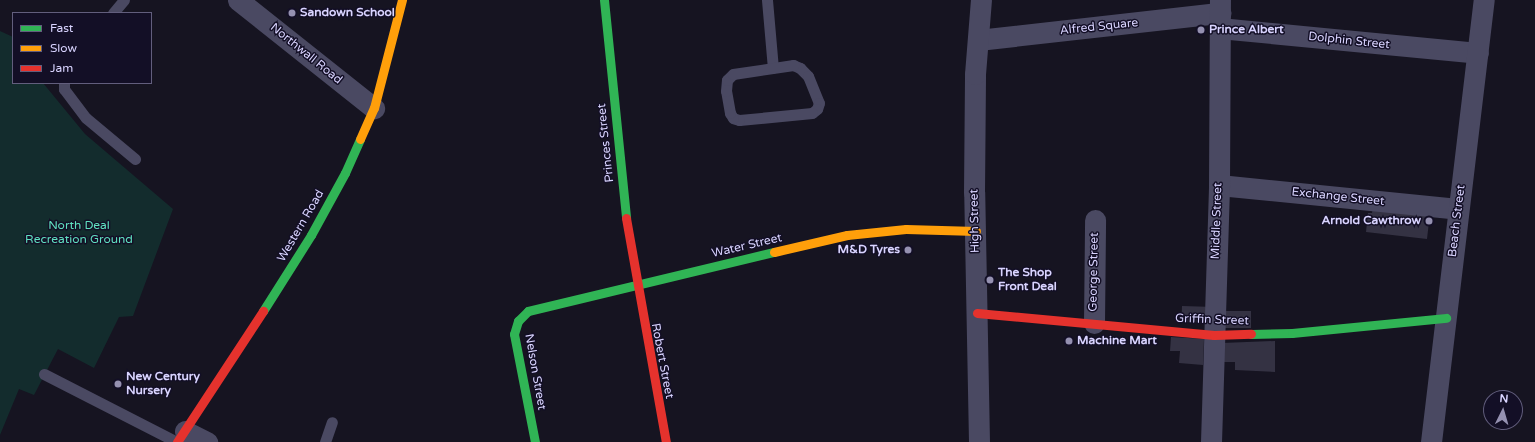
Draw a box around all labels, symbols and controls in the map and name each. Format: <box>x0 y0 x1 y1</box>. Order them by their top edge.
place label: Sandown School <box>300 6 395 20</box>
marker: Sandown School <box>287 8 297 18</box>
legend <box>12 12 152 84</box>
street label: Alfred Square <box>1059 16 1139 38</box>
text: Fast <box>50 21 73 35</box>
street label: Northwall Road <box>267 21 345 87</box>
place label: Prince Albert <box>1209 23 1284 37</box>
marker: Prince Albert <box>1196 25 1206 35</box>
street label: Dolphin Street <box>1308 30 1390 52</box>
text: Slow <box>50 41 77 55</box>
text: Jam <box>50 61 73 75</box>
street label: Princes Street <box>595 103 617 183</box>
street label: Middle Street <box>1208 182 1226 260</box>
street label: Beach Street <box>1445 184 1469 258</box>
street label: Exchange Street <box>1291 185 1385 209</box>
street label: Western Road <box>275 188 327 264</box>
street label: High Street <box>967 189 983 253</box>
place label: Arnold Cawthrow <box>1321 214 1421 228</box>
marker: Arnold Cawthrow <box>1424 216 1434 226</box>
park label: North Deal Recreation Ground <box>25 219 133 247</box>
street label: Water Street <box>711 231 783 261</box>
street label: George Street <box>1086 232 1102 312</box>
place label: M&D Tyres <box>838 243 900 257</box>
marker: M&D Tyres <box>903 245 913 255</box>
place label: The Shop Front Deal <box>998 266 1057 294</box>
marker: The Shop Front Deal <box>985 275 995 285</box>
street label: Griffin Street <box>1175 312 1249 328</box>
street label: Robert Street <box>648 322 676 400</box>
street label: Nelson Street <box>521 333 549 411</box>
place label: Machine Mart <box>1077 334 1157 348</box>
marker: Machine Mart <box>1064 336 1074 346</box>
place label: New Century Nursery <box>126 370 200 398</box>
marker: New Century Nursery <box>113 379 123 389</box>
north arrow <box>1483 390 1523 430</box>
text: N <box>1499 392 1509 405</box>

